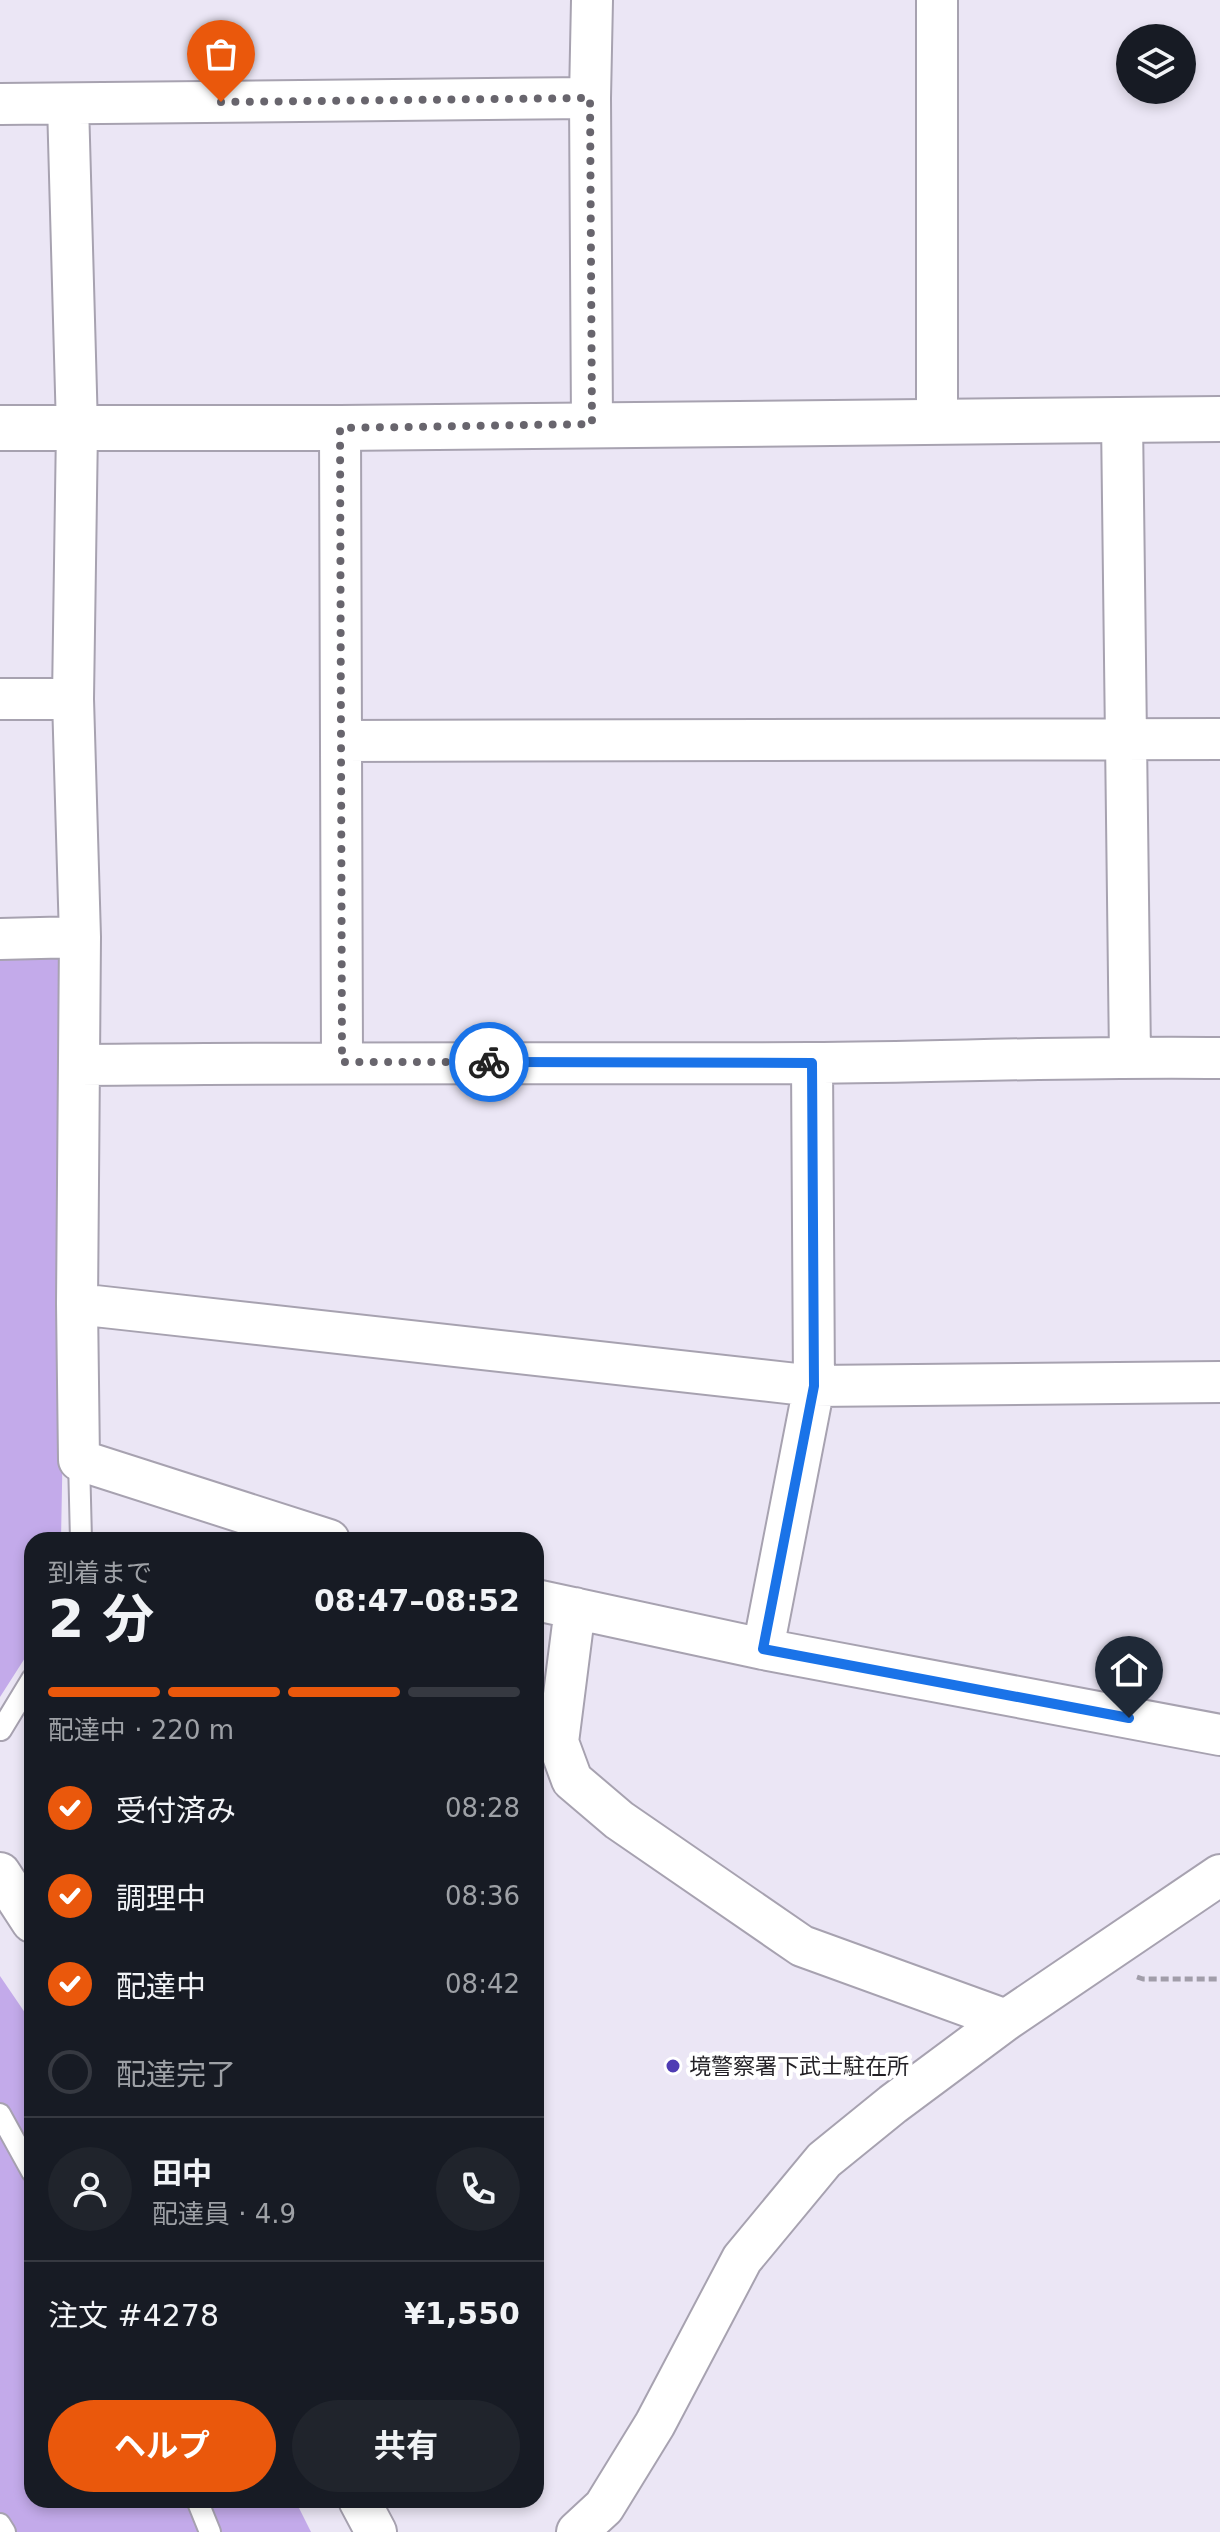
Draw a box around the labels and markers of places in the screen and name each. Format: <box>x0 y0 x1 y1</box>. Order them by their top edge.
pin <box>187 20 255 102</box>
pin <box>1095 1636 1163 1718</box>
place label: 境警察署下武士駐在所 <box>689 2054 909 2079</box>
marker: 境警察署下武士駐在所 <box>664 2057 682 2075</box>

